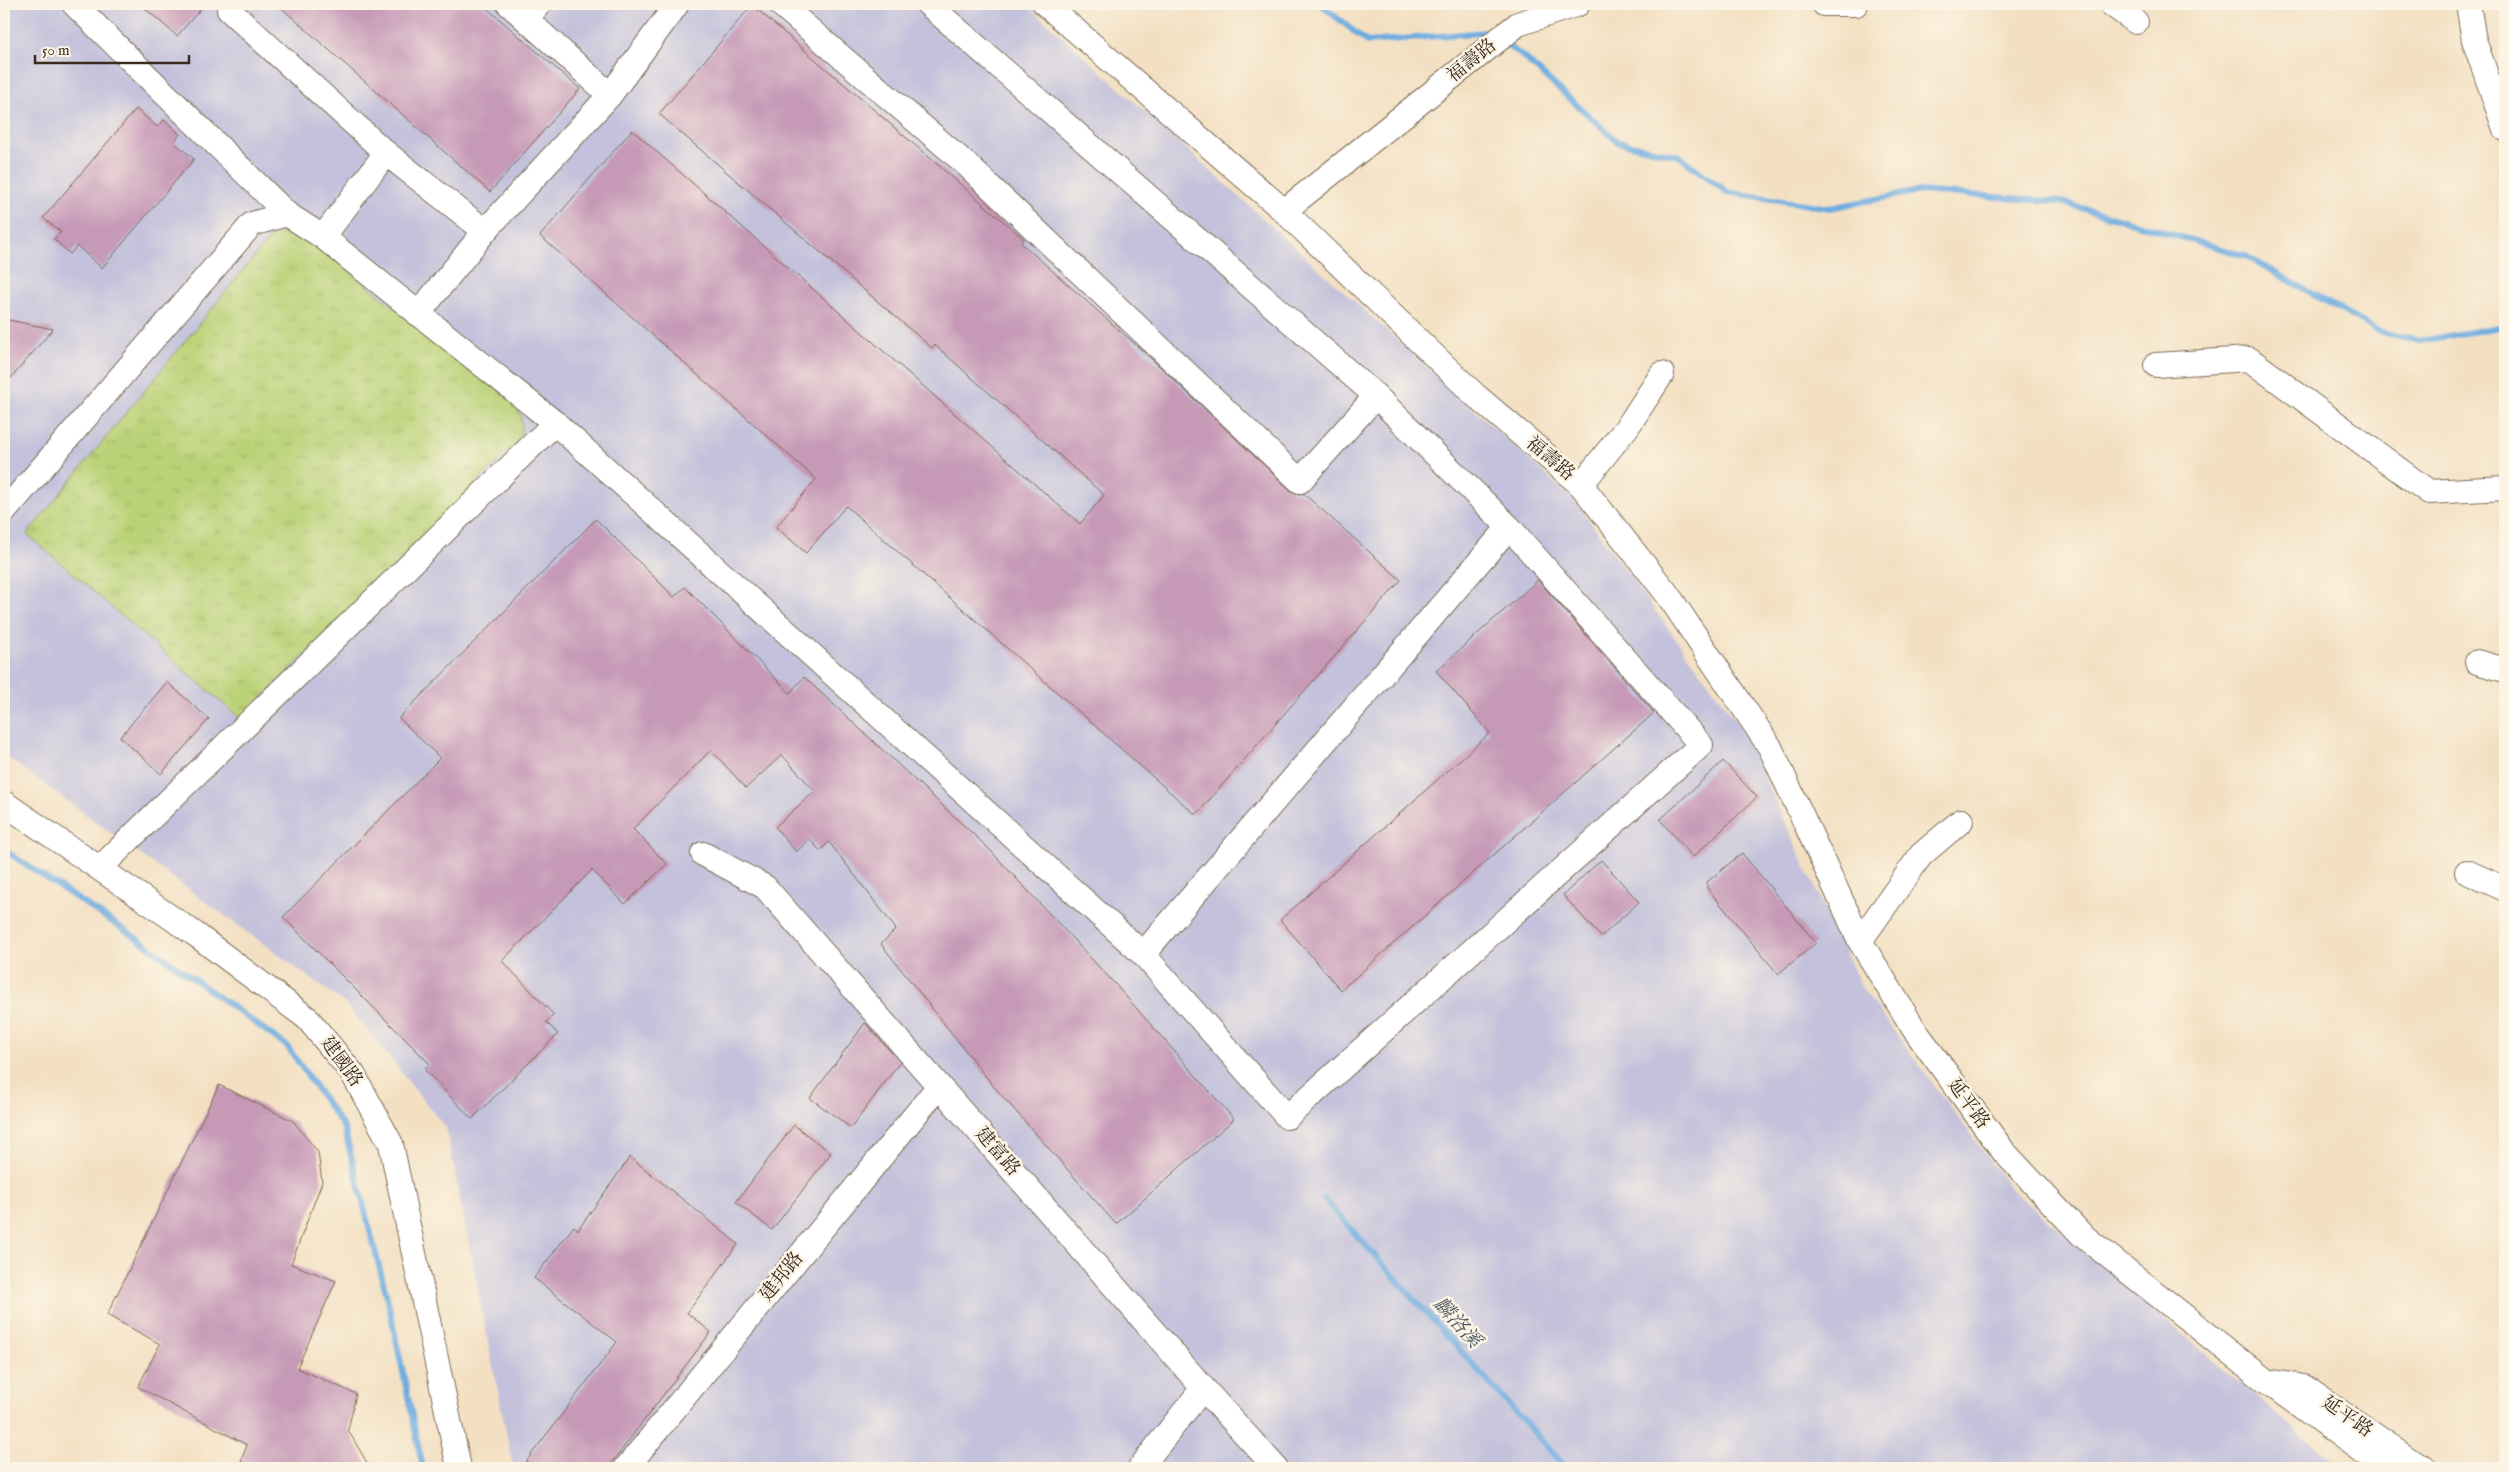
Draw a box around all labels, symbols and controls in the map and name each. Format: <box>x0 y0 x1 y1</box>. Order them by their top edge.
scale bar <box>35 32 189 64</box>
street label: 福壽路 <box>1442 34 1502 88</box>
text: 50 m <box>42 41 70 60</box>
street label: 福壽路 <box>1520 431 1580 487</box>
street label: 建國路 <box>315 1032 367 1092</box>
street label: 延平路 <box>1942 1074 1994 1134</box>
street label: 建富路 <box>969 1123 1025 1181</box>
street label: 建邦路 <box>755 1247 809 1307</box>
water label: 麟洛溪 <box>1428 1292 1488 1355</box>
street label: 延平路 <box>2317 1391 2377 1443</box>

